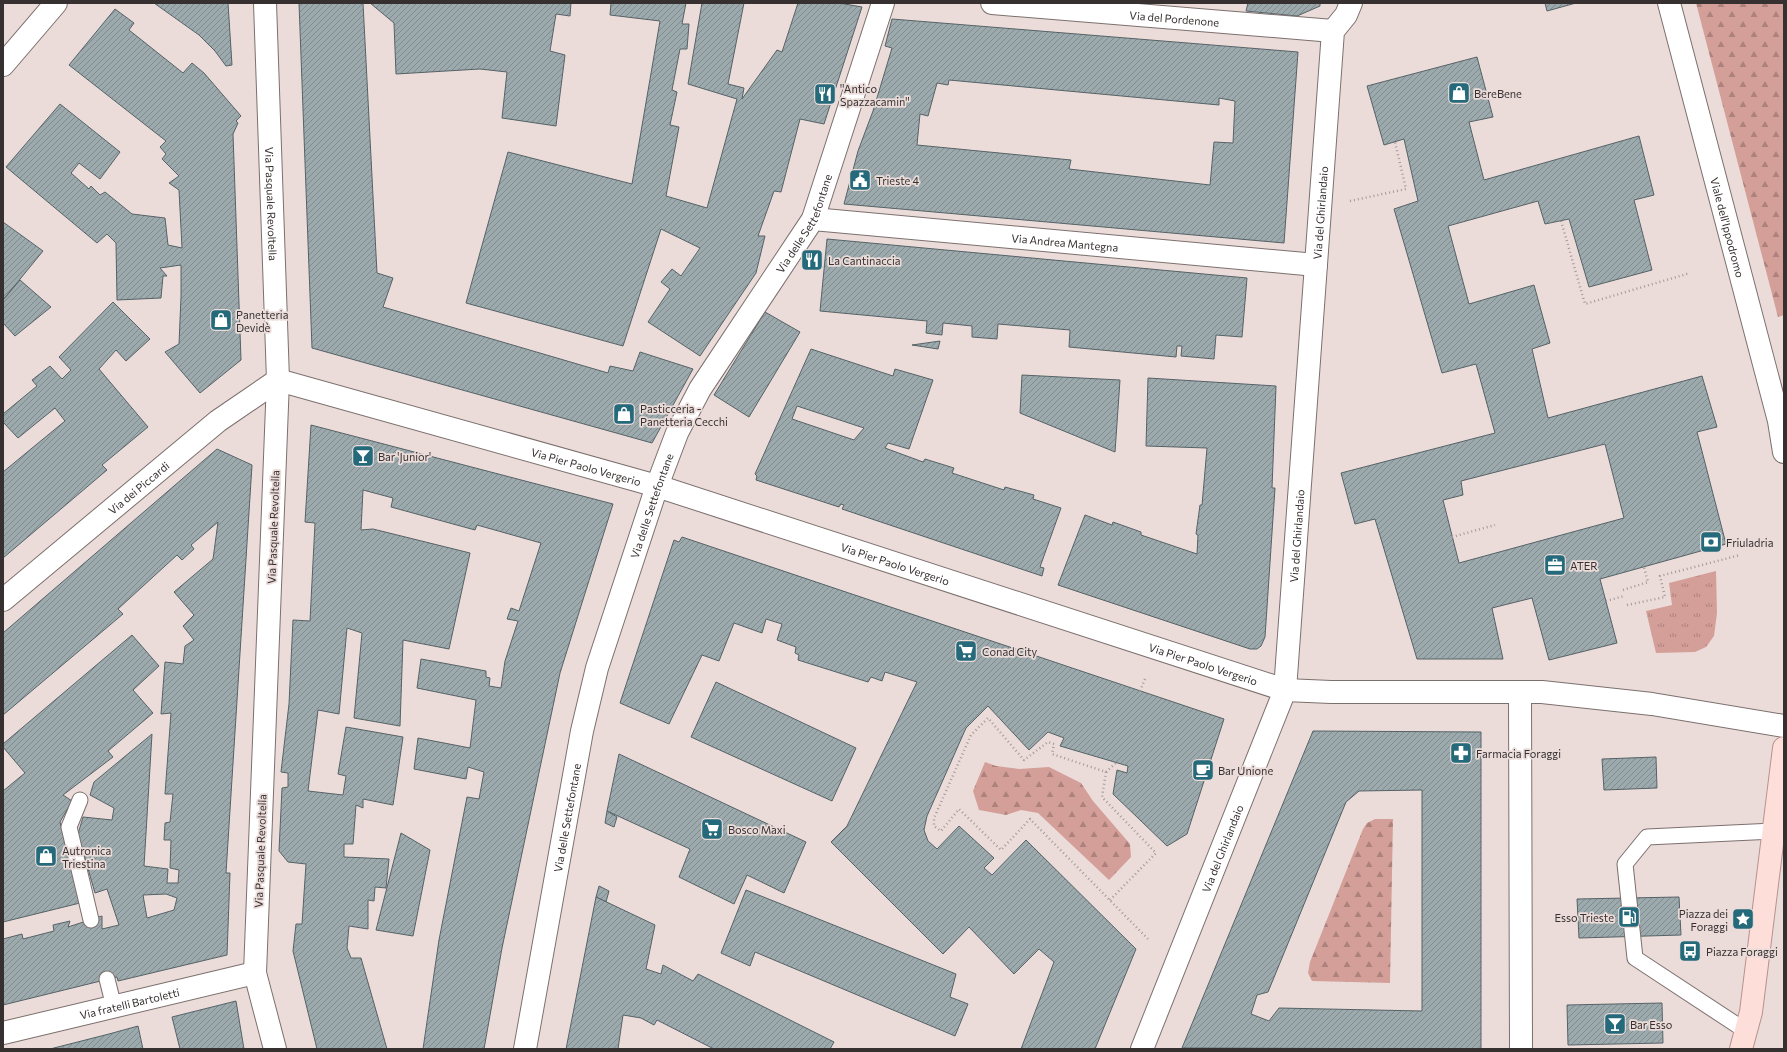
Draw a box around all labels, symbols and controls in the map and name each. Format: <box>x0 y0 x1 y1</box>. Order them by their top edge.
street label: Via del Pordenone <box>1129 8 1220 28</box>
shop icon: BereBene <box>1446 80 1472 106</box>
restaurant icon: ''Antico Spazzacamin'' <box>812 81 838 107</box>
place label: ''Antico Spazzacamin'' <box>840 82 910 108</box>
place label: BereBene <box>1474 87 1522 100</box>
street label: Via Pasquale Revoltella <box>263 147 280 261</box>
street label: Via del Ghirlandaio <box>1310 165 1330 260</box>
public building icon: Trieste 4 <box>847 167 873 193</box>
street label: Via delle Settefontane <box>773 172 834 275</box>
place label: Trieste 4 <box>876 174 919 187</box>
street label: Viale dell'Ippodromo <box>1709 176 1748 279</box>
street label: Via Andrea Mantegna <box>1011 231 1119 253</box>
restaurant icon: La Cantinaccia <box>799 247 825 273</box>
place label: La Cantinaccia <box>828 254 901 267</box>
shop icon: Panetteria Devidè <box>208 307 234 333</box>
place label: Panetteria Devidè <box>236 308 288 334</box>
shop icon: Pasticceria - Panetteria Cecchi <box>611 401 637 427</box>
place label: Pasticceria - Panetteria Cecchi <box>640 402 728 428</box>
bar icon: Bar 'Junior' <box>350 443 376 469</box>
street label: Via Pier Paolo Vergerio <box>530 445 643 488</box>
place label: Bar 'Junior' <box>378 450 431 464</box>
street label: Via delle Settefontane <box>627 451 675 560</box>
street label: Via dei Piccardi <box>105 458 171 516</box>
street label: Via Pasquale Revoltella <box>265 470 281 584</box>
street label: Via del Ghirlandaio <box>1286 488 1306 583</box>
bank icon: Friuladria <box>1698 529 1724 555</box>
place label: Friuladria <box>1726 536 1773 549</box>
street label: Via Pier Paolo Vergerio <box>839 540 952 587</box>
office icon: ATER <box>1542 552 1568 578</box>
place label: ATER <box>1570 559 1598 572</box>
supermarket icon: Conad City <box>953 638 979 664</box>
street label: Via Pier Paolo Vergerio <box>1147 640 1260 687</box>
place label: Conad City <box>982 645 1037 658</box>
pharmacy icon: Farmacia Foraggi <box>1448 740 1474 766</box>
place label: Farmacia Foraggi <box>1476 747 1561 760</box>
cafe icon: Bar Unione <box>1190 757 1216 783</box>
street label: Via delle Settefontane <box>550 762 583 873</box>
place label: Bar Unione <box>1218 764 1273 777</box>
street label: Via Pasquale Revoltella <box>252 794 268 908</box>
street label: Via del Ghirlandaio <box>1199 802 1245 894</box>
supermarket icon: Bosco Maxi <box>699 816 725 842</box>
place label: Bosco Maxi <box>728 823 786 836</box>
shop icon: Autronica Triestina <box>33 843 59 869</box>
place label: Autronica Triestina <box>62 844 111 870</box>
fuel station icon: Esso Trieste <box>1616 904 1642 930</box>
place icon: Piazza dei Foraggi <box>1730 906 1756 932</box>
place label: Piazza dei Foraggi <box>1679 907 1728 933</box>
place label: Esso Trieste <box>1554 911 1614 924</box>
bus stop icon: Piazza Foraggi <box>1677 938 1703 964</box>
place label: Piazza Foraggi <box>1706 945 1778 958</box>
street label: Via fratelli Bartoletti <box>78 985 181 1021</box>
bar icon: Bar Esso <box>1602 1011 1628 1037</box>
place label: Bar Esso <box>1630 1018 1673 1031</box>

